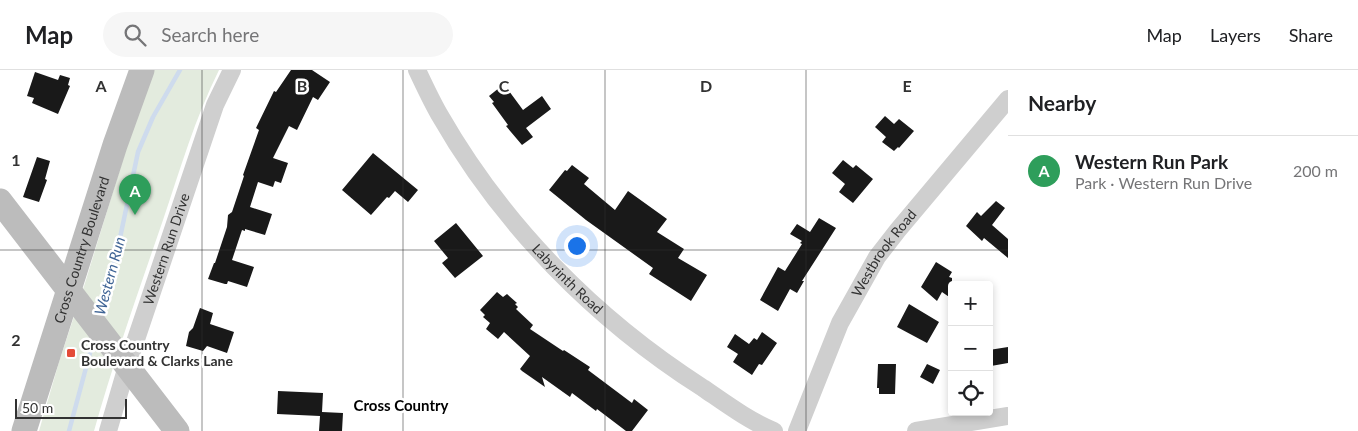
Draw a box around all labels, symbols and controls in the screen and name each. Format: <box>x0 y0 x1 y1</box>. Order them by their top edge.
search box <box>103 12 453 57</box>
text: Map <box>25 20 73 49</box>
icon: search <box>121 21 149 49</box>
text: Search here <box>161 23 259 46</box>
text: Map <box>1146 24 1182 46</box>
text: Layers <box>1210 24 1261 46</box>
text: Share <box>1289 24 1333 46</box>
text: A <box>94 76 107 95</box>
text: B <box>297 76 307 95</box>
text: C <box>499 76 510 95</box>
text: D <box>700 76 712 95</box>
text: E <box>902 76 912 95</box>
text: Nearby <box>1028 90 1096 115</box>
text: 1 <box>11 150 21 169</box>
text: Western Run Park <box>1075 150 1228 173</box>
text: A <box>1038 161 1050 180</box>
text: 200 m <box>1293 161 1338 180</box>
text: Park · Western Run Drive <box>1075 173 1252 192</box>
street label: Cross Country Boulevard <box>50 174 112 325</box>
pin: A <box>119 174 151 215</box>
street label: Western Run Drive <box>139 191 193 307</box>
street label: Westbrook Road <box>848 206 920 299</box>
your location <box>564 233 590 259</box>
water label: Western Run <box>90 235 128 317</box>
street label: Labyrinth Road <box>529 240 607 317</box>
map controls <box>948 281 993 416</box>
button: + <box>948 281 993 326</box>
button: − <box>948 326 993 371</box>
text: 2 <box>11 330 21 349</box>
place label: Cross Country Boulevard & Clarks Lane <box>81 336 233 369</box>
marker: Cross Country Boulevard & Clarks Lane <box>65 347 77 359</box>
button: locate <box>948 371 993 416</box>
scale bar <box>15 396 128 419</box>
district label: Cross Country <box>353 396 449 414</box>
text: 50 m <box>22 399 53 416</box>

